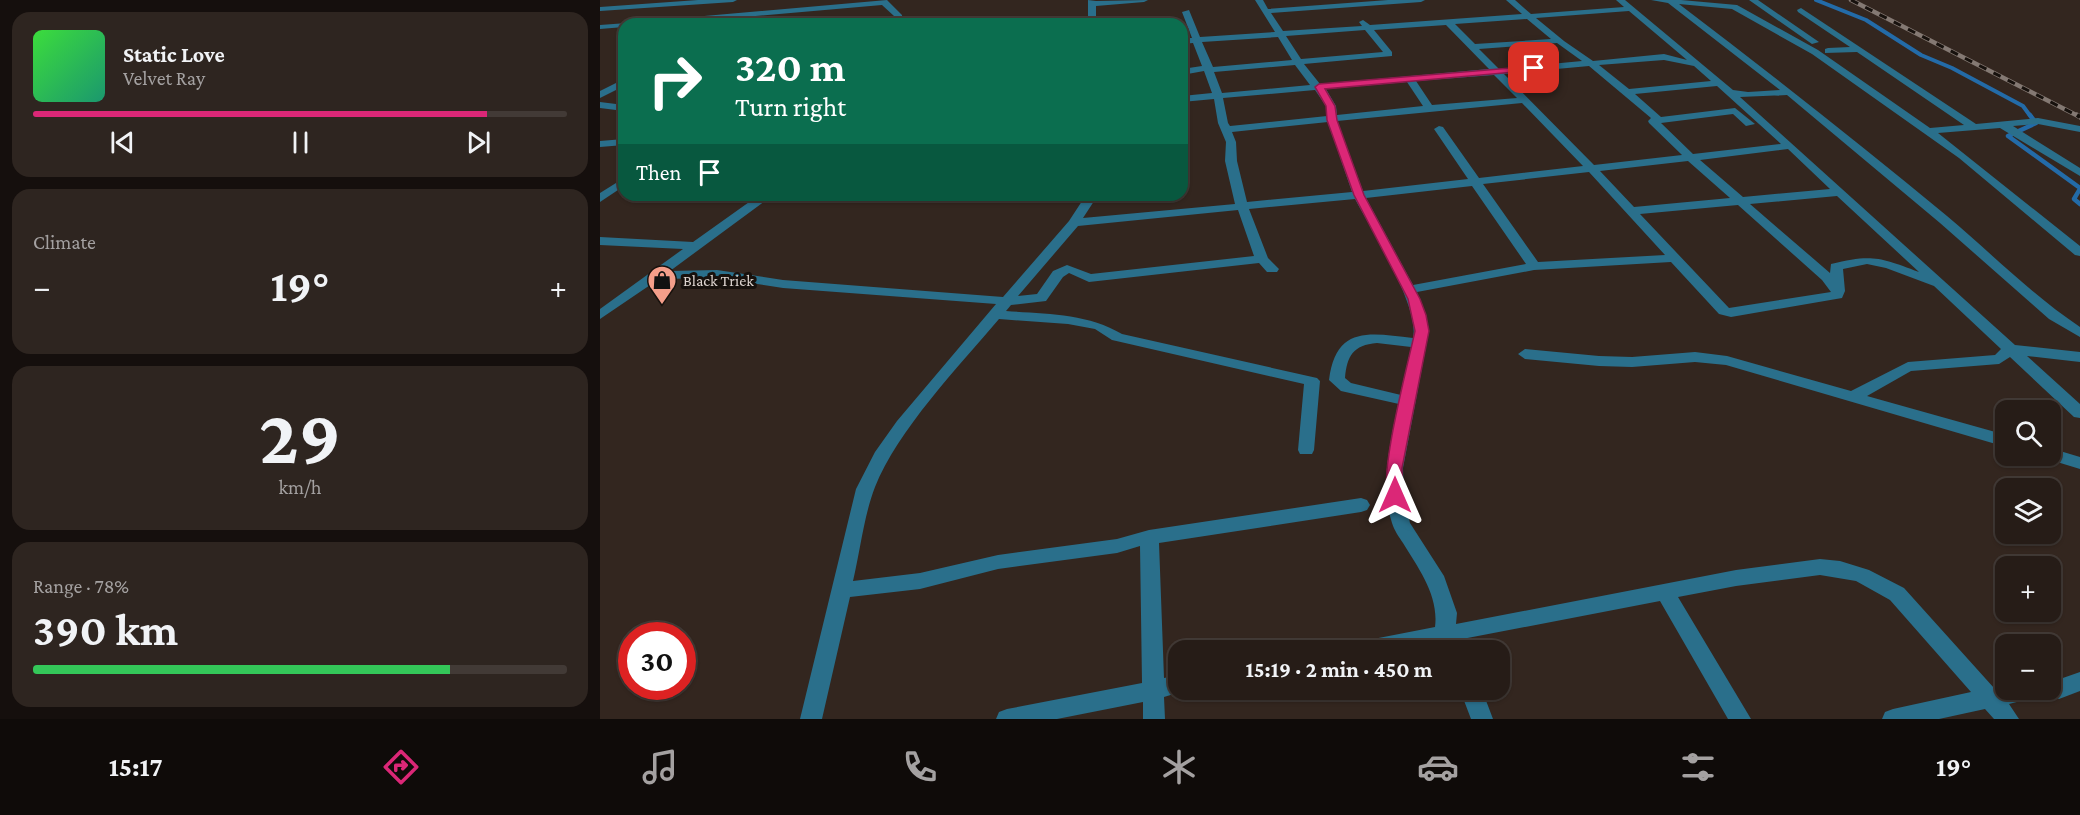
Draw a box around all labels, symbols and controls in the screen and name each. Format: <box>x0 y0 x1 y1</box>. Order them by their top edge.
text: Static Love <box>123 42 225 67</box>
icon: right <box>636 42 714 120</box>
pin <box>1508 42 1559 93</box>
text: 320 m <box>735 43 846 90</box>
icon: arrive <box>1517 51 1550 84</box>
text: Velvet Ray <box>123 67 205 89</box>
text: Turn right <box>735 92 846 122</box>
icon: previous <box>106 126 139 159</box>
icon: pause <box>284 126 317 159</box>
icon: next <box>462 126 495 159</box>
icon: arrive <box>693 156 726 189</box>
text: Then <box>636 160 681 185</box>
text: Climate <box>33 231 96 253</box>
text: 19° <box>271 261 329 311</box>
shop icon: Black Triek <box>646 264 678 306</box>
text: − <box>33 268 50 305</box>
text: + <box>550 268 567 305</box>
place label: Black Triek <box>683 272 754 289</box>
text: 29 <box>259 393 341 480</box>
map controls <box>1995 400 2061 700</box>
button: search <box>1995 400 2061 466</box>
position arrow <box>1363 463 1427 527</box>
text: km/h <box>278 476 322 498</box>
button: layers <box>1995 478 2061 544</box>
button: + <box>1995 556 2061 622</box>
text: Range · 78% <box>33 575 129 597</box>
text: 390 km <box>33 605 178 655</box>
speed limit sign: 30 <box>618 622 696 700</box>
button: − <box>1995 634 2061 700</box>
text: 15:19 · 2 min · 450 m <box>1246 657 1432 682</box>
icon: directions <box>380 746 422 788</box>
icon: music <box>639 746 681 788</box>
icon: phone <box>899 746 941 788</box>
icon: climate <box>1158 746 1200 788</box>
icon: car <box>1417 746 1459 788</box>
icon: filters <box>1677 746 1719 788</box>
text: 15:17 <box>109 752 163 782</box>
text: 19° <box>1936 752 1971 782</box>

